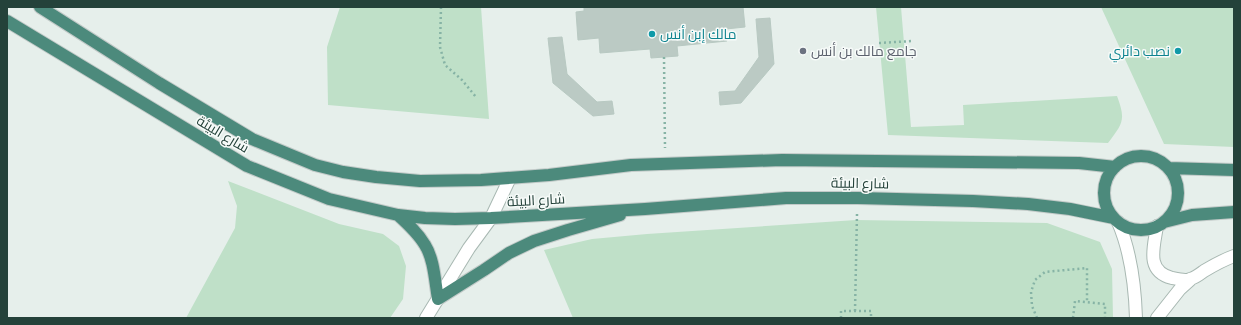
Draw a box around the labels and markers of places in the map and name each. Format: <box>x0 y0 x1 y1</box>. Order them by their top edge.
place label: مالك إبن أنس <box>660 25 737 43</box>
marker: مالك إبن أنس <box>647 29 657 39</box>
place label: جامع مالك بن أنس <box>811 42 917 60</box>
place label: نصب دائري <box>1109 42 1170 63</box>
marker: جامع مالك بن أنس <box>798 46 808 56</box>
marker: نصب دائري <box>1173 46 1183 56</box>

